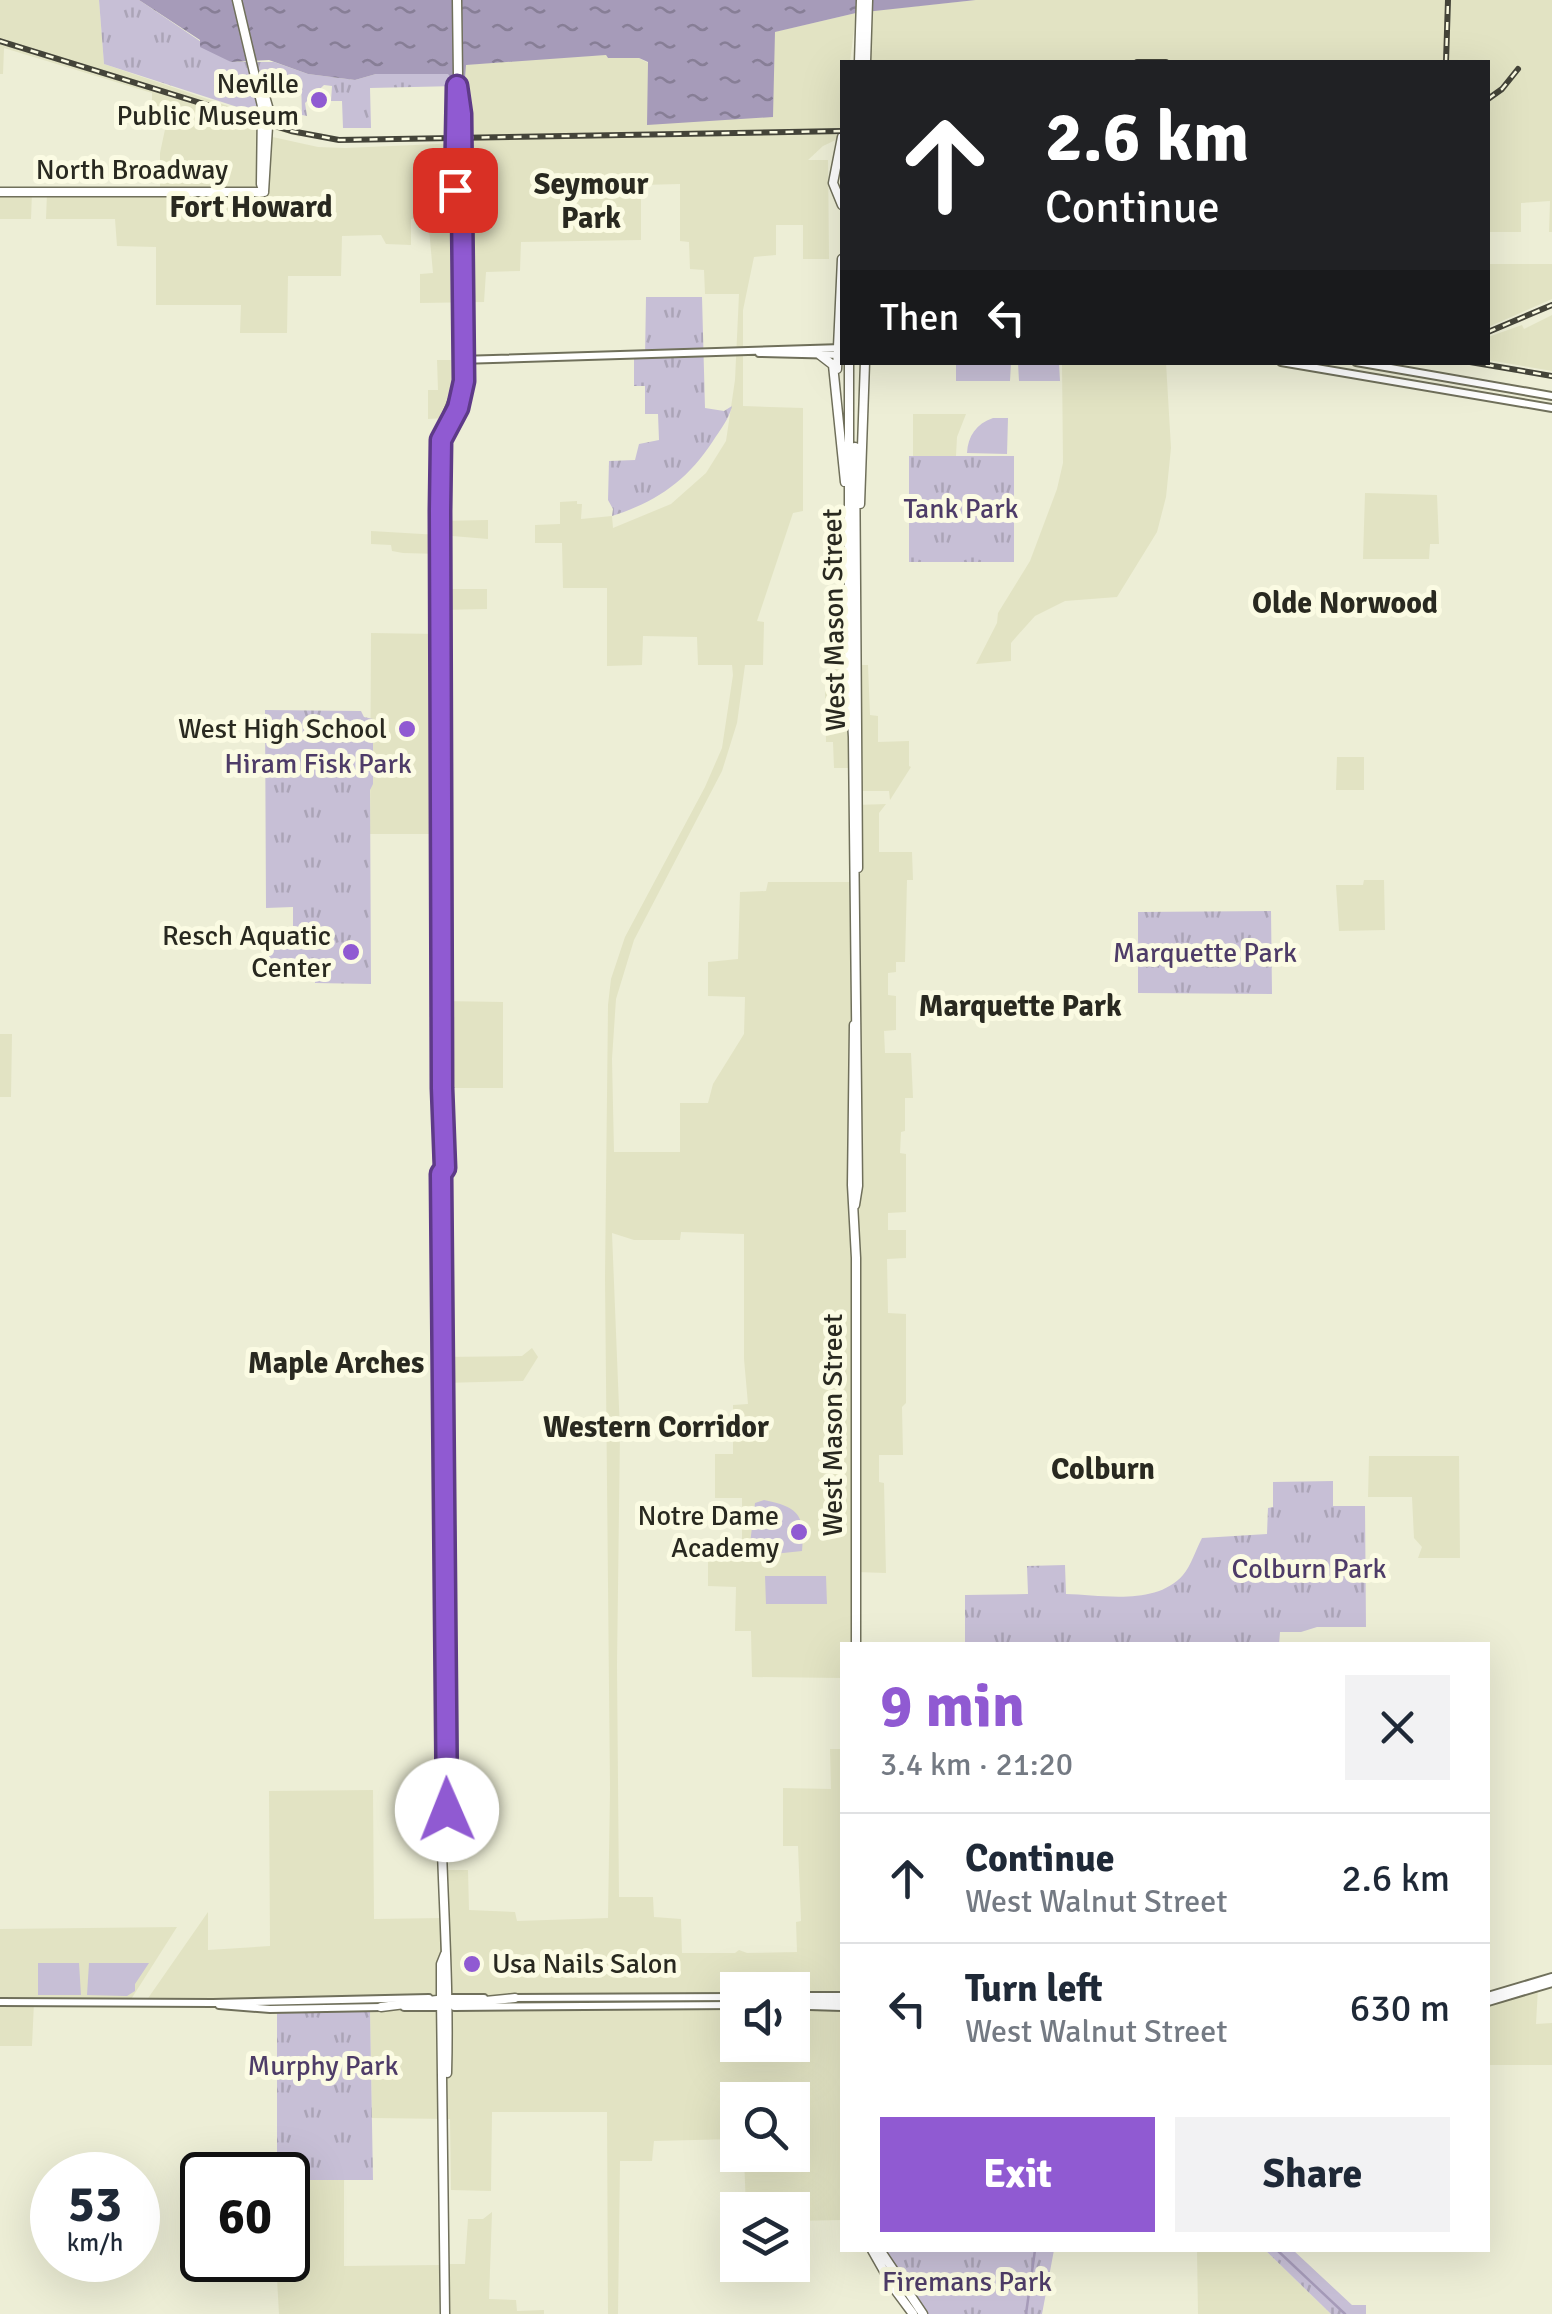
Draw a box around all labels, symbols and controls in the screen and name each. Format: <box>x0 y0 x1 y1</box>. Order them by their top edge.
place label: Neville Public Museum <box>117 67 299 133</box>
marker: Neville Public Museum <box>308 89 330 111</box>
text: 2.6 km <box>1045 94 1249 180</box>
icon: ahead <box>880 100 1010 230</box>
pin <box>413 148 498 233</box>
street label: North Broadway <box>36 153 228 187</box>
icon: arrive <box>428 163 483 218</box>
district label: Seymour Park <box>534 166 648 237</box>
text: Continue <box>1045 180 1220 235</box>
district label: Fort Howard <box>169 189 333 226</box>
icon: left <box>979 290 1034 345</box>
text: Then <box>880 294 959 341</box>
park label: Tank Park <box>903 492 1019 526</box>
street label: West Mason Street <box>815 508 853 732</box>
district label: Olde Norwood <box>1252 585 1438 622</box>
place label: West High School <box>178 712 387 746</box>
marker: West High School <box>396 718 418 740</box>
park label: Hiram Fisk Park <box>224 747 412 781</box>
place label: Resch Aquatic Center <box>162 919 332 985</box>
park label: Marquette Park <box>1113 936 1297 970</box>
marker: Resch Aquatic Center <box>340 941 362 963</box>
district label: Marquette Park <box>918 988 1122 1025</box>
street label: West Mason Street <box>816 1313 850 1536</box>
district label: Maple Arches <box>248 1345 424 1382</box>
district label: Western Corridor <box>543 1409 769 1446</box>
district label: Colburn <box>1051 1451 1155 1488</box>
place label: Notre Dame Academy <box>638 1499 779 1565</box>
marker: Notre Dame Academy <box>788 1521 810 1543</box>
park label: Colburn Park <box>1231 1552 1387 1586</box>
text: 9 min <box>880 1670 1025 1744</box>
button: close <box>1345 1675 1450 1780</box>
text: 3.4 km · 21:20 <box>880 1745 1073 1784</box>
position arrow <box>395 1758 499 1862</box>
text: Continue <box>965 1835 1115 1882</box>
icon: ahead <box>880 1851 935 1906</box>
text: 2.6 km <box>1341 1855 1450 1902</box>
text: West Walnut Street <box>965 1882 1227 1921</box>
place label: Usa Nails Salon <box>492 1947 678 1981</box>
marker: Usa Nails Salon <box>461 1953 483 1975</box>
text: Turn left <box>965 1965 1103 2012</box>
map controls <box>720 1972 810 2282</box>
button: sound <box>720 1972 810 2062</box>
icon: left <box>880 1981 935 2036</box>
text: 630 m <box>1350 1985 1450 2032</box>
text: West Walnut Street <box>965 2012 1227 2051</box>
park label: Murphy Park <box>248 2049 398 2083</box>
button: search <box>720 2082 810 2172</box>
button: Exit <box>880 2117 1155 2232</box>
button: Share <box>1175 2117 1450 2232</box>
speed limit sign: 60 <box>180 2152 310 2282</box>
text: 53 <box>68 2174 122 2236</box>
button: layers <box>720 2192 810 2282</box>
text: km/h <box>67 2227 123 2258</box>
park label: Firemans Park <box>882 2265 1052 2299</box>

